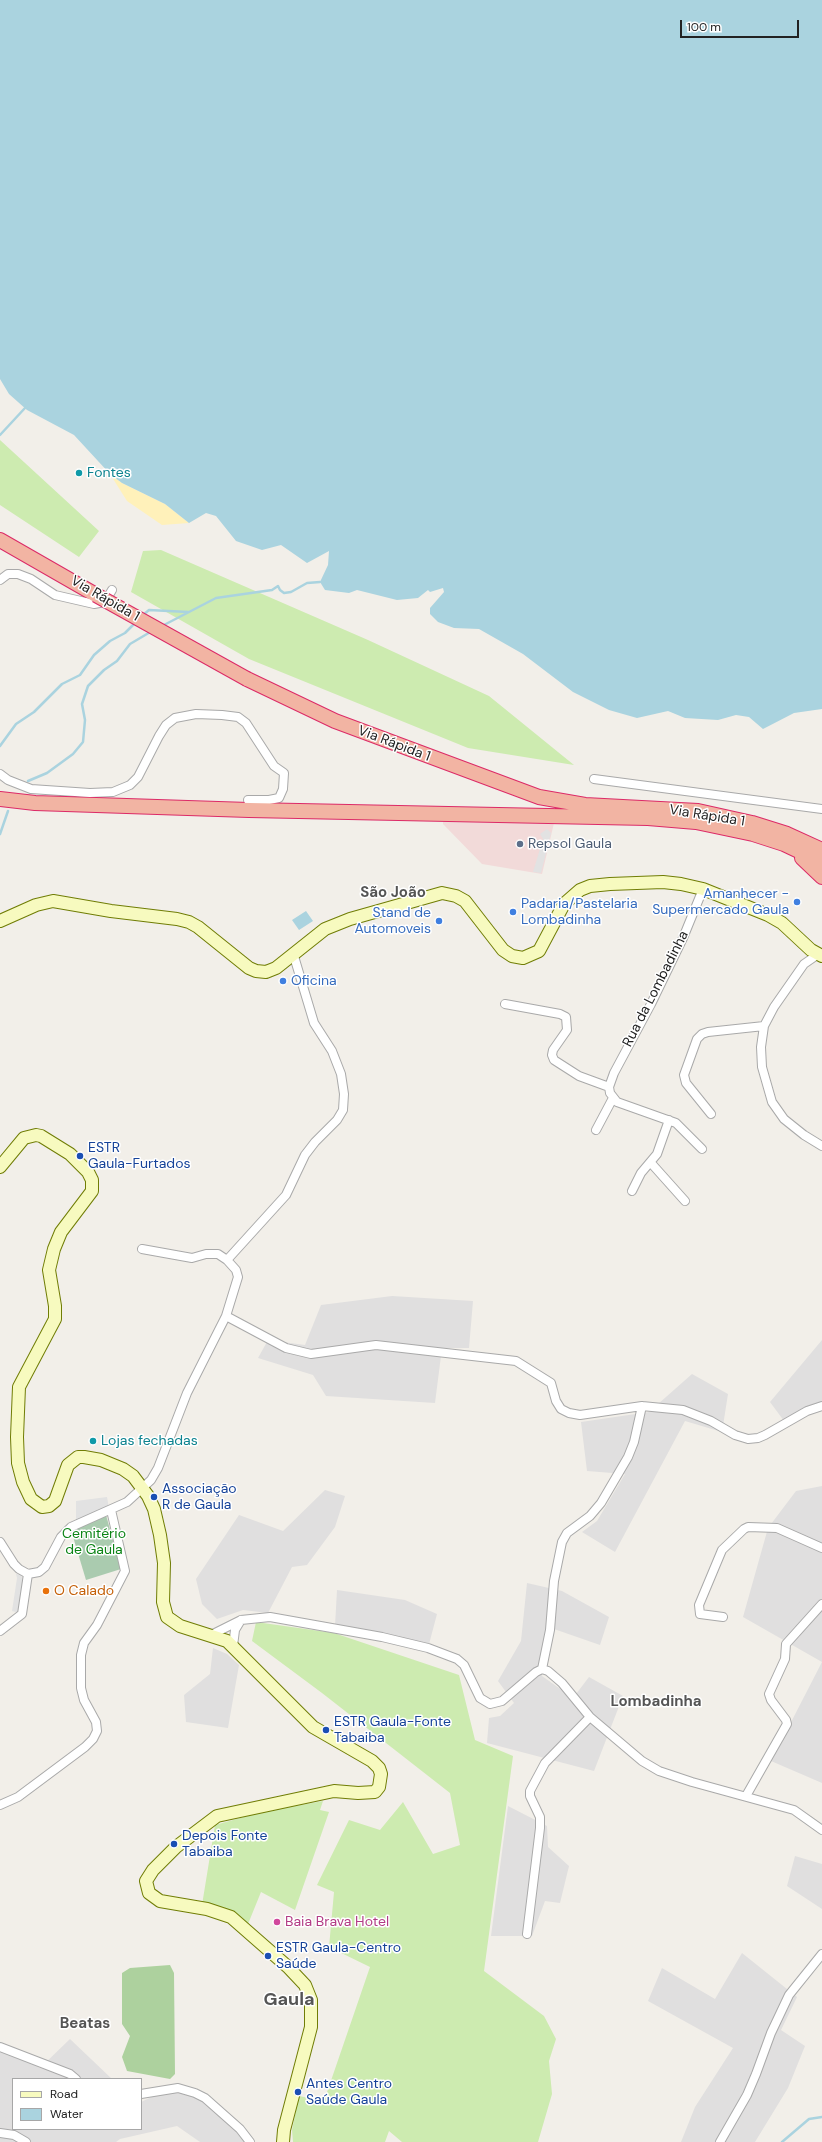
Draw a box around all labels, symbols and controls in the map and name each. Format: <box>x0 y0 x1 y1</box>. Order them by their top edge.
scale bar <box>682 12 801 38</box>
text: 100 m <box>687 19 721 35</box>
place label: Fontes <box>87 465 131 481</box>
marker: Fontes <box>74 468 84 478</box>
street label: Via Rápida 1 <box>68 573 142 625</box>
street label: Via Rápida 1 <box>355 722 433 766</box>
street label: Via Rápida 1 <box>668 802 746 830</box>
place label: Repsol Gaula <box>528 836 612 852</box>
marker: Repsol Gaula <box>515 839 525 849</box>
district label: São João <box>360 884 426 902</box>
place label: Amanhecer - Supermercado Gaula <box>652 886 789 918</box>
place label: Padaria/Pastelaria Lombadinha <box>521 896 638 928</box>
marker: Amanhecer - Supermercado Gaula <box>792 897 802 907</box>
place label: Stand de Automoveis <box>354 905 431 938</box>
marker: Padaria/Pastelaria Lombadinha <box>508 907 518 917</box>
marker: Stand de Automoveis <box>434 916 444 926</box>
street label: Rua da Lombadinha <box>619 928 693 1050</box>
place label: Oficina <box>291 973 337 989</box>
marker: Oficina <box>278 976 288 986</box>
place label: ESTR Gaula-Furtados <box>88 1140 190 1172</box>
marker: ESTR Gaula-Furtados <box>75 1151 85 1161</box>
place label: Lojas fechadas <box>101 1433 198 1449</box>
marker: Lojas fechadas <box>88 1436 98 1446</box>
place label: Associação R de Gaula <box>162 1481 237 1514</box>
marker: Associação R de Gaula <box>149 1492 159 1502</box>
park label: Cemitério de Gaula <box>62 1526 126 1558</box>
place label: O Calado <box>54 1583 114 1599</box>
marker: O Calado <box>41 1586 51 1596</box>
district label: Lombadinha <box>610 1693 702 1711</box>
place label: ESTR Gaula-Fonte Tabaiba <box>334 1714 451 1746</box>
marker: ESTR Gaula-Fonte Tabaiba <box>321 1725 331 1735</box>
place label: Depois Fonte Tabaiba <box>182 1828 268 1860</box>
marker: Depois Fonte Tabaiba <box>169 1839 179 1849</box>
place label: Baia Brava Hotel <box>285 1914 389 1930</box>
marker: Baia Brava Hotel <box>272 1917 282 1927</box>
place label: ESTR Gaula-Centro Saúde <box>276 1940 401 1972</box>
marker: ESTR Gaula-Centro Saúde <box>263 1951 273 1961</box>
district label: Gaula <box>264 1989 314 2011</box>
district label: Beatas <box>60 2015 110 2033</box>
place label: Antes Centro Saúde Gaula <box>306 2076 392 2108</box>
legend <box>12 2078 142 2130</box>
text: Road <box>50 2086 78 2102</box>
marker: Antes Centro Saúde Gaula <box>293 2087 303 2097</box>
text: Water <box>50 2106 83 2122</box>

